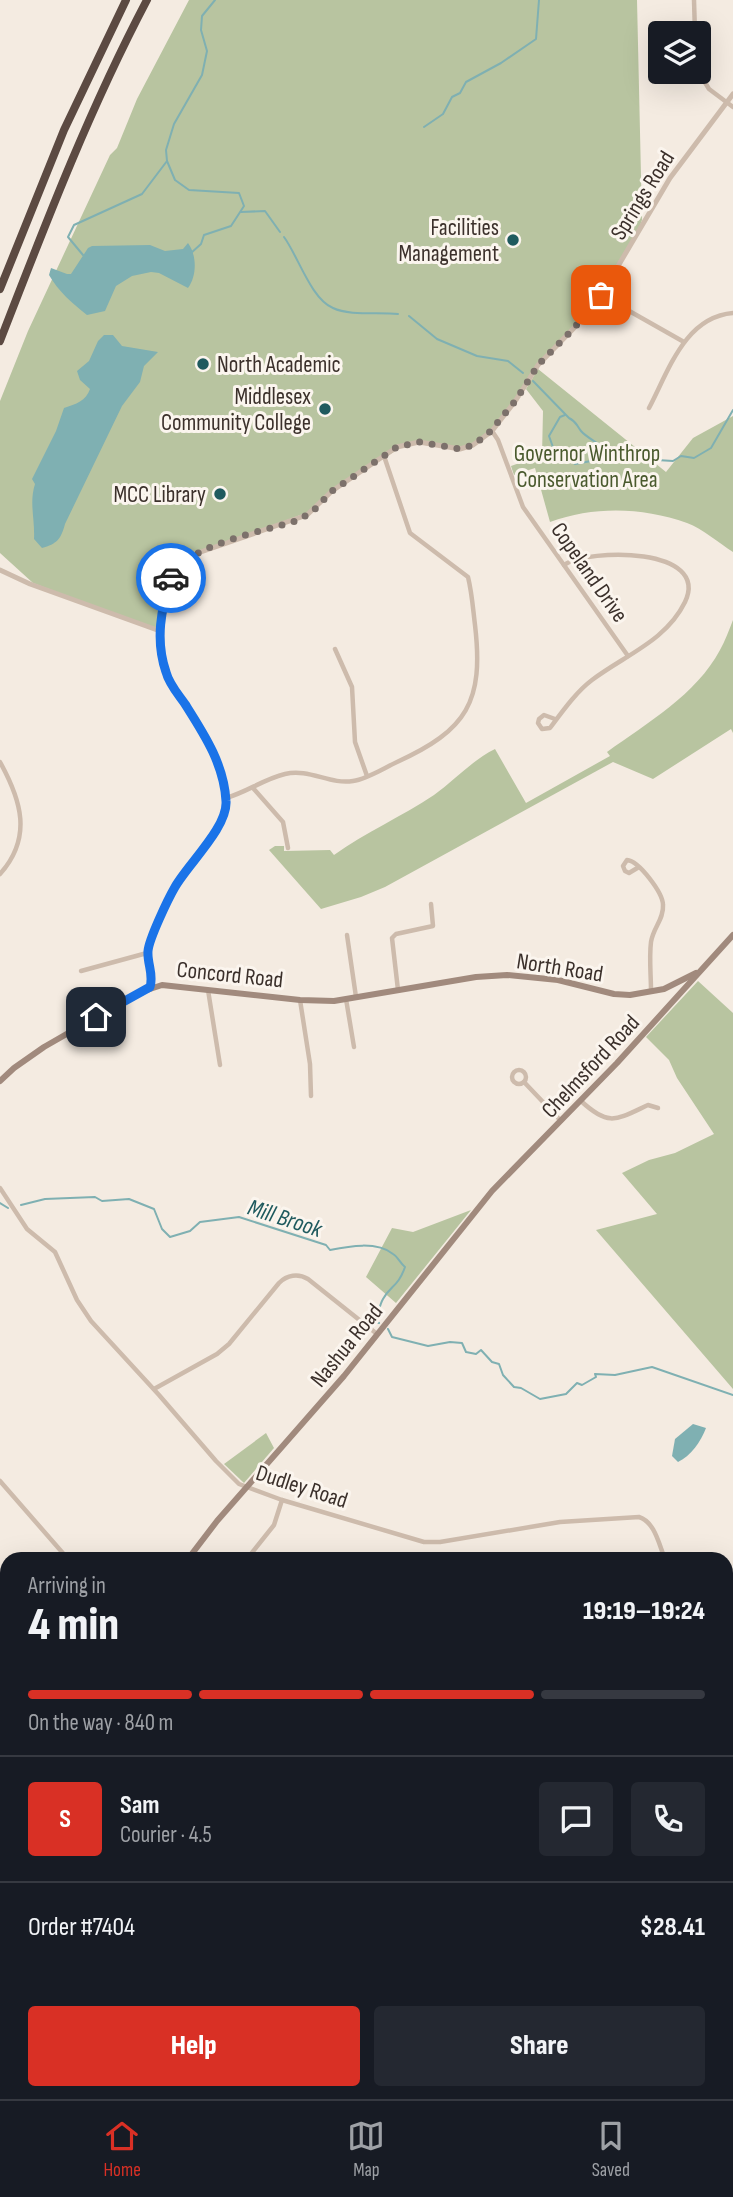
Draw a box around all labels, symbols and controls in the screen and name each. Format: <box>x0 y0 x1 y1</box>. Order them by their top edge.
map controls <box>648 21 711 84</box>
button: layers <box>648 21 711 84</box>
street label: Springs Road <box>605 146 681 245</box>
place label: Facilities Management <box>398 214 499 268</box>
marker: Facilities Management <box>505 232 521 248</box>
pin <box>571 265 631 325</box>
icon: bag <box>582 276 620 314</box>
place label: North Academic <box>217 351 341 379</box>
marker: North Academic <box>195 356 211 372</box>
place label: Middlesex Community College <box>161 383 311 437</box>
marker: Middlesex Community College <box>317 401 333 417</box>
park label: Governor Winthrop Conservation Area <box>514 440 660 494</box>
place label: MCC Library <box>113 481 206 509</box>
marker: MCC Library <box>212 486 228 502</box>
street label: Copeland Drive <box>545 517 634 628</box>
courier <box>136 543 206 613</box>
icon: car <box>152 559 190 597</box>
street label: North Road <box>515 947 605 989</box>
street label: Concord Road <box>175 955 284 994</box>
pin <box>66 987 126 1047</box>
icon: home <box>77 998 115 1036</box>
street label: Chelmsford Road <box>536 1009 646 1124</box>
water label: Mill Brook <box>244 1193 327 1244</box>
street label: Nashua Road <box>305 1298 389 1393</box>
street label: Dudley Road <box>252 1459 351 1515</box>
text: Arriving in <box>28 1572 106 1600</box>
text: 19:19–19:24 <box>583 1596 705 1627</box>
text: 4 min <box>28 1598 119 1653</box>
text: On the way · 840 m <box>28 1709 173 1737</box>
button: chat <box>539 1782 613 1856</box>
button: phone <box>631 1782 705 1856</box>
text: Sam <box>120 1790 160 1821</box>
text: S <box>59 1804 71 1835</box>
text: Courier · 4.5 <box>120 1821 212 1849</box>
text: Order #7404 <box>28 1912 135 1943</box>
text: $28.41 <box>640 1912 705 1943</box>
button: Help <box>28 2006 360 2086</box>
button: Share <box>374 2006 705 2086</box>
tab: Home <box>103 2117 141 2182</box>
tab: Map <box>347 2117 385 2182</box>
tab: Saved <box>592 2117 630 2182</box>

